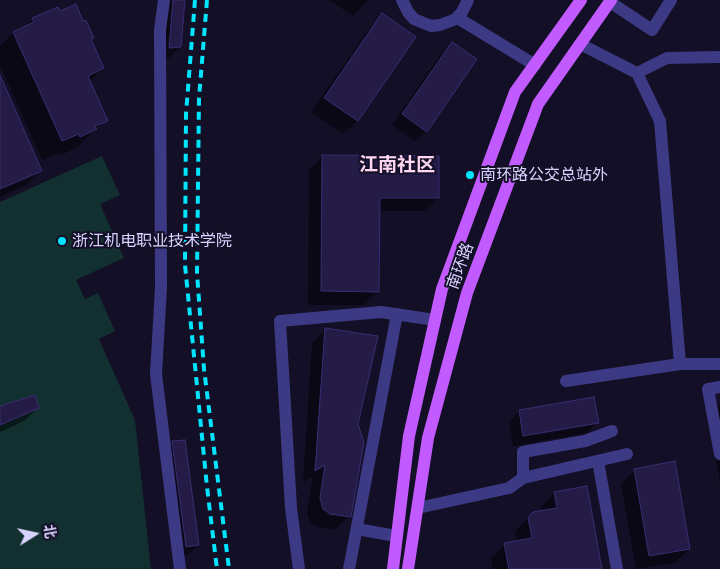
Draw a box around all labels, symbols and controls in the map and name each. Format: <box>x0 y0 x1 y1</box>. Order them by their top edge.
district label: 江南社区 <box>359 154 435 176</box>
place label: 南环路公交总站外 <box>480 165 608 185</box>
marker: 南环路公交总站外 <box>464 169 476 181</box>
place label: 浙江机电职业技术学院 <box>72 231 232 251</box>
marker: 浙江机电职业技术学院 <box>56 235 68 247</box>
street label: 南环路 <box>443 240 477 292</box>
north arrow <box>10 509 60 559</box>
text: 北 <box>41 523 60 540</box>

